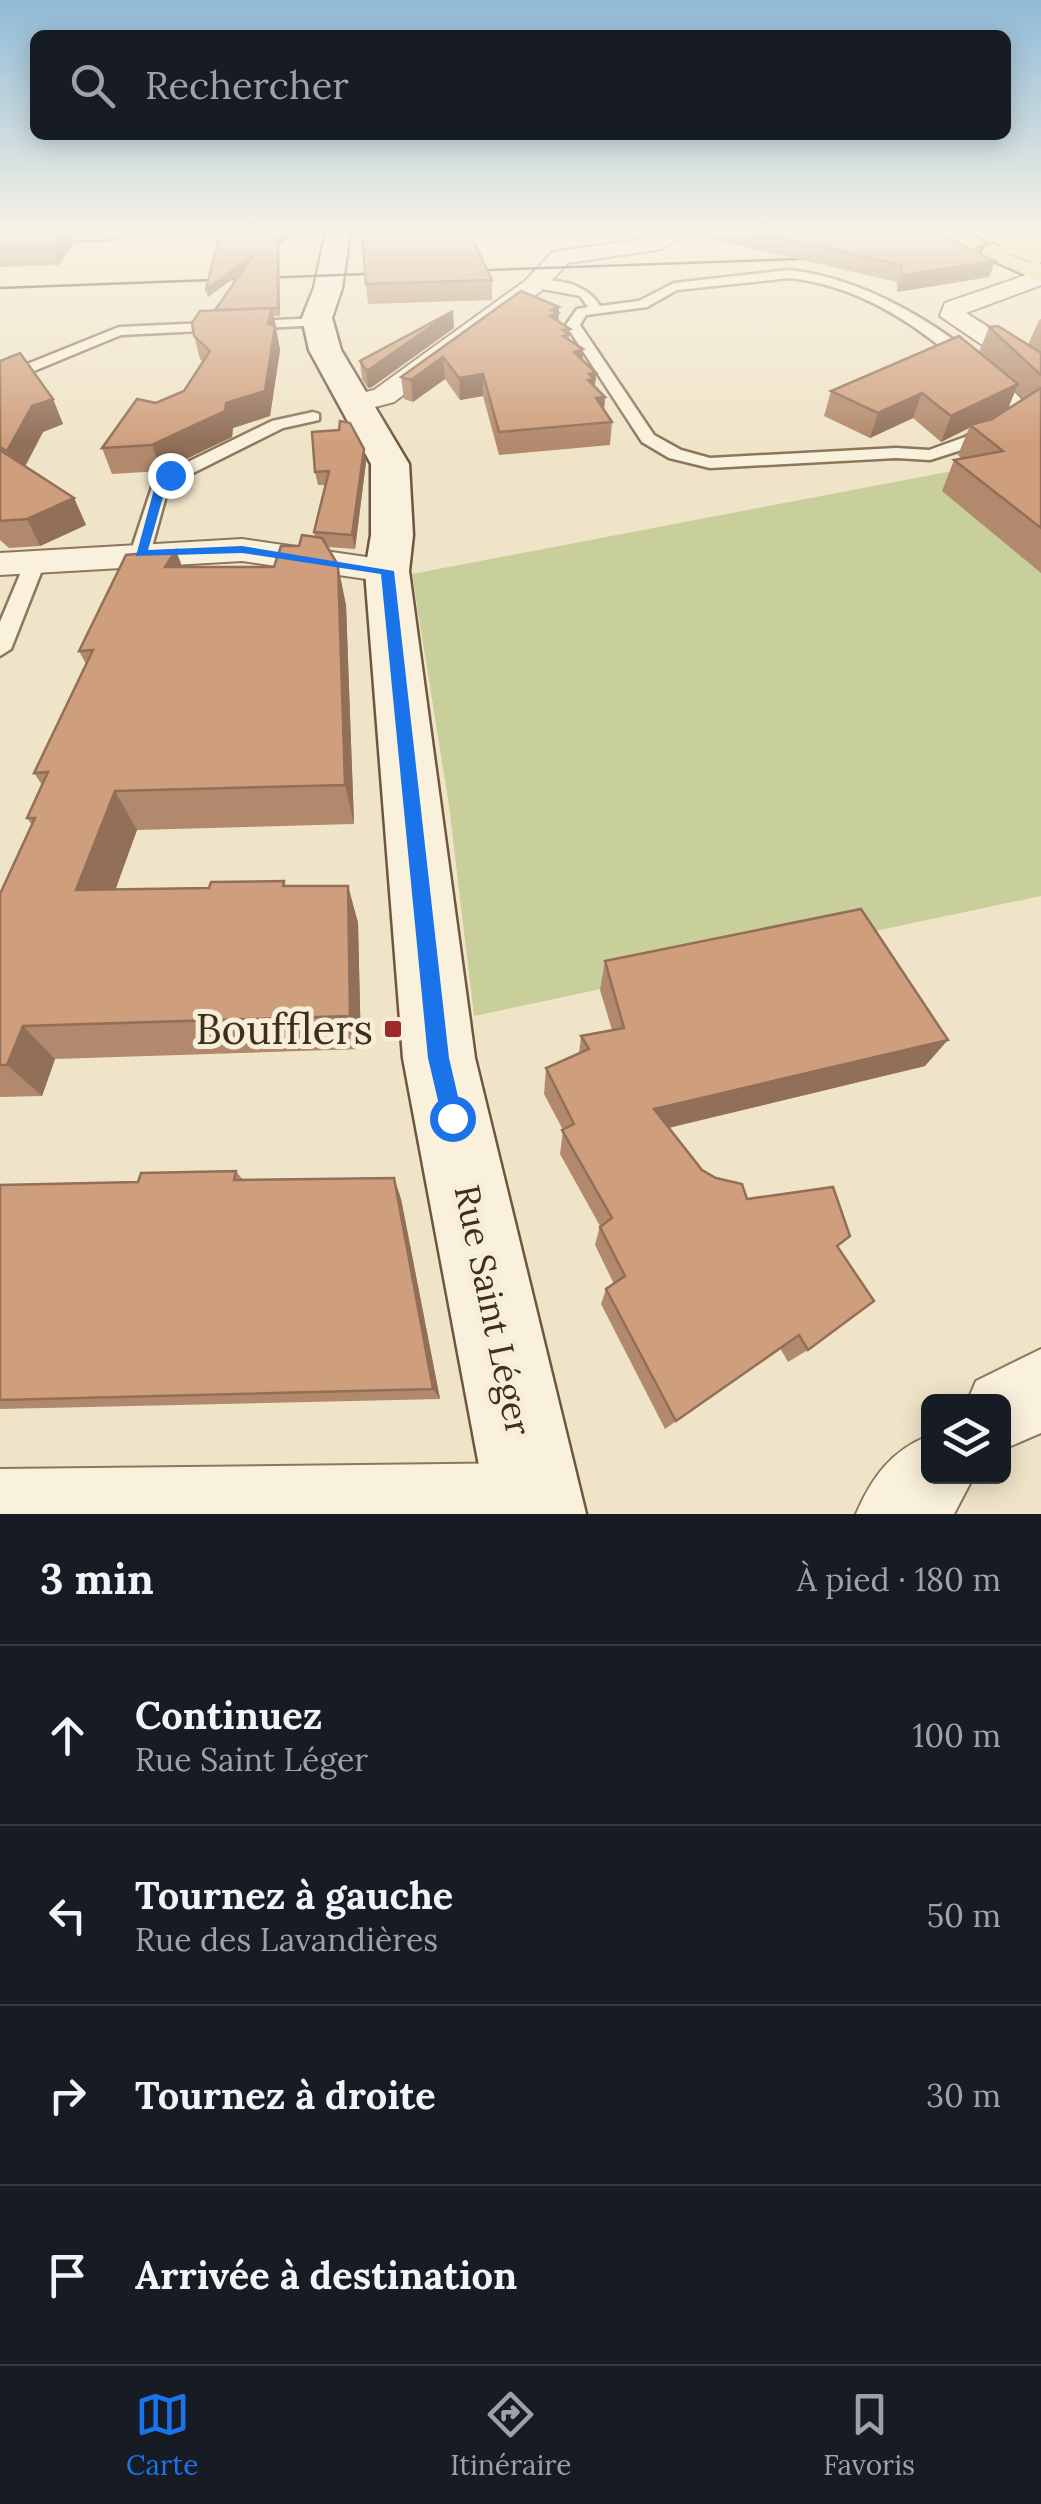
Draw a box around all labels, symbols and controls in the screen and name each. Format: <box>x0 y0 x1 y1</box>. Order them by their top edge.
search box <box>30 30 1011 140</box>
icon: search <box>65 58 120 113</box>
text: Rechercher <box>145 61 349 109</box>
route end <box>148 453 194 499</box>
place label: Boufflers <box>195 1002 373 1056</box>
marker: Boufflers <box>382 1018 404 1040</box>
route start <box>430 1096 476 1142</box>
street label: Rue Saint Léger <box>444 1181 542 1439</box>
map controls <box>921 1394 1011 1484</box>
button: layers <box>921 1394 1011 1484</box>
text: 3 min <box>40 1552 154 1606</box>
text: À pied · 180 m <box>797 1559 1001 1600</box>
text: Continuez <box>135 1691 322 1739</box>
icon: ahead <box>40 1708 95 1763</box>
text: 100 m <box>913 1715 1001 1756</box>
text: Rue Saint Léger <box>135 1739 368 1780</box>
text: Tournez à gauche <box>135 1871 453 1919</box>
icon: left <box>40 1888 95 1943</box>
text: 50 m <box>927 1895 1001 1936</box>
text: Rue des Lavandières <box>135 1919 438 1960</box>
icon: right <box>40 2068 95 2123</box>
text: Tournez à droite <box>135 2071 436 2119</box>
text: 30 m <box>926 2075 1001 2116</box>
icon: arrive <box>40 2248 95 2303</box>
text: Arrivée à destination <box>135 2251 517 2299</box>
tab: Carte <box>126 2387 198 2483</box>
tab: Itinéraire <box>450 2387 571 2483</box>
tab: Favoris <box>823 2387 915 2483</box>

